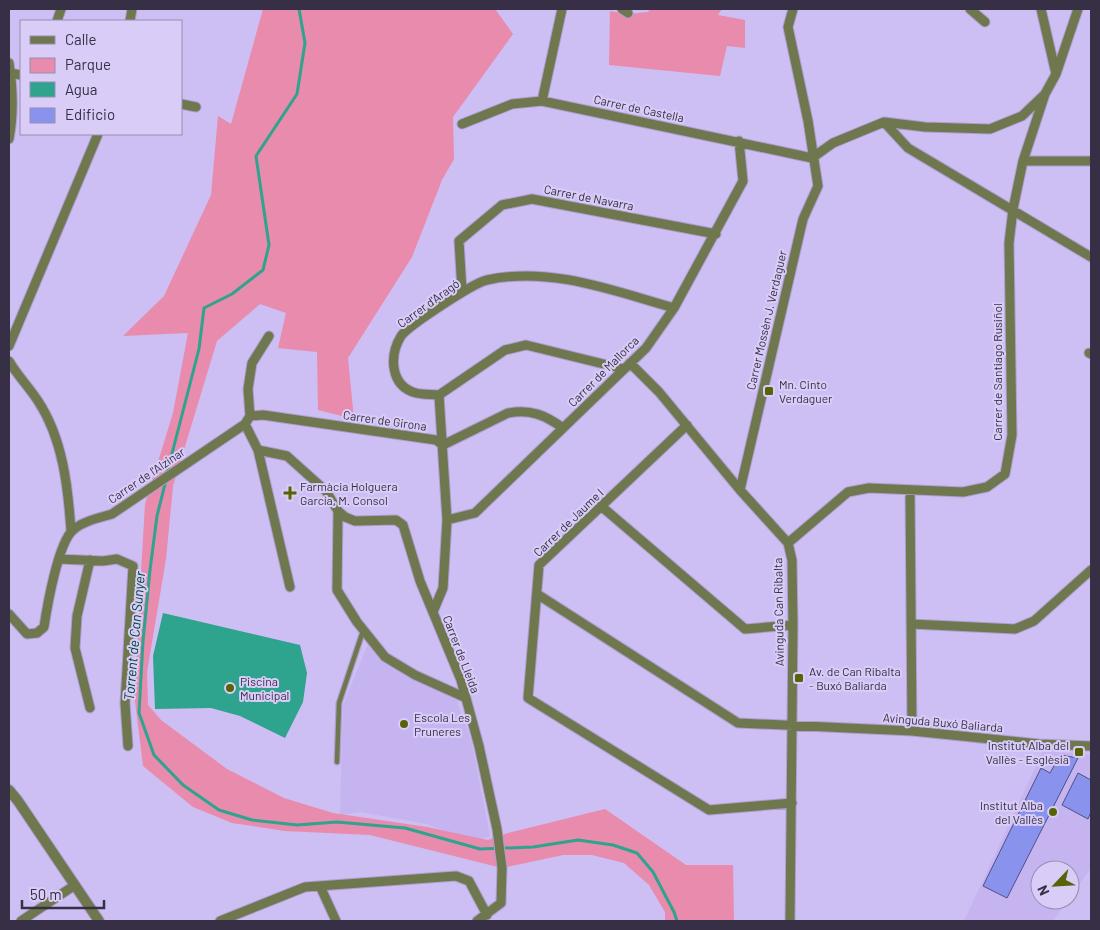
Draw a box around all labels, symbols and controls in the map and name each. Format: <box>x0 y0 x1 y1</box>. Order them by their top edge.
legend <box>20 20 182 135</box>
text: Calle <box>65 30 97 48</box>
text: Parque <box>65 55 111 73</box>
text: Agua <box>65 80 98 98</box>
street label: Carrer de Castella <box>593 92 685 124</box>
text: Edificio <box>65 105 115 123</box>
street label: Carrer de Navarra <box>543 181 635 213</box>
street label: Carrer Mossèn J. Verdaguer <box>743 248 789 391</box>
street label: Carrer d'Aragó <box>394 276 462 330</box>
street label: Carrer de Santiago Rusiñol <box>990 303 1004 441</box>
street label: Carrer de Mallorca <box>565 333 641 409</box>
place label: Mn. Cinto Verdaguer <box>779 377 833 405</box>
marker: Mn. Cinto Verdaguer <box>763 385 775 397</box>
street label: Carrer de Girona <box>342 407 428 433</box>
street label: Carrer de l'Alzinar <box>105 444 188 506</box>
place label: Farmàcia Holguera García, M. Consol <box>300 479 398 507</box>
street label: Carrer de Jaume I <box>530 485 606 559</box>
marker: Farmàcia Holguera García, M. Consol <box>284 487 296 499</box>
street label: Avinguda Can Ribalta <box>770 558 786 666</box>
water label: Torrent de Can Sunyer <box>120 570 148 701</box>
street label: Carrer de Lleida <box>441 613 483 695</box>
place label: Av. de Can Ribalta - Buxó Baliarda <box>809 664 901 692</box>
marker: Av. de Can Ribalta - Buxó Baliarda <box>793 672 805 684</box>
place label: Piscina Municipal <box>240 674 289 702</box>
marker: Piscina Municipal <box>224 682 236 694</box>
place label: Escola Les Pruneres <box>414 710 470 738</box>
street label: Avinguda Buxó Baliarda <box>882 710 1004 734</box>
marker: Escola Les Pruneres <box>398 718 410 730</box>
place label: Institut Alba del Vallès - Esglèsia <box>986 738 1069 766</box>
marker: Institut Alba del Vallès - Esglèsia <box>1073 746 1085 758</box>
place label: Institut Alba del Vallès <box>980 798 1043 826</box>
marker: Institut Alba del Vallès <box>1047 806 1059 818</box>
north arrow <box>1030 860 1080 910</box>
scale bar <box>22 878 105 910</box>
text: N <box>1033 883 1052 899</box>
text: 50 m <box>30 885 62 903</box>

